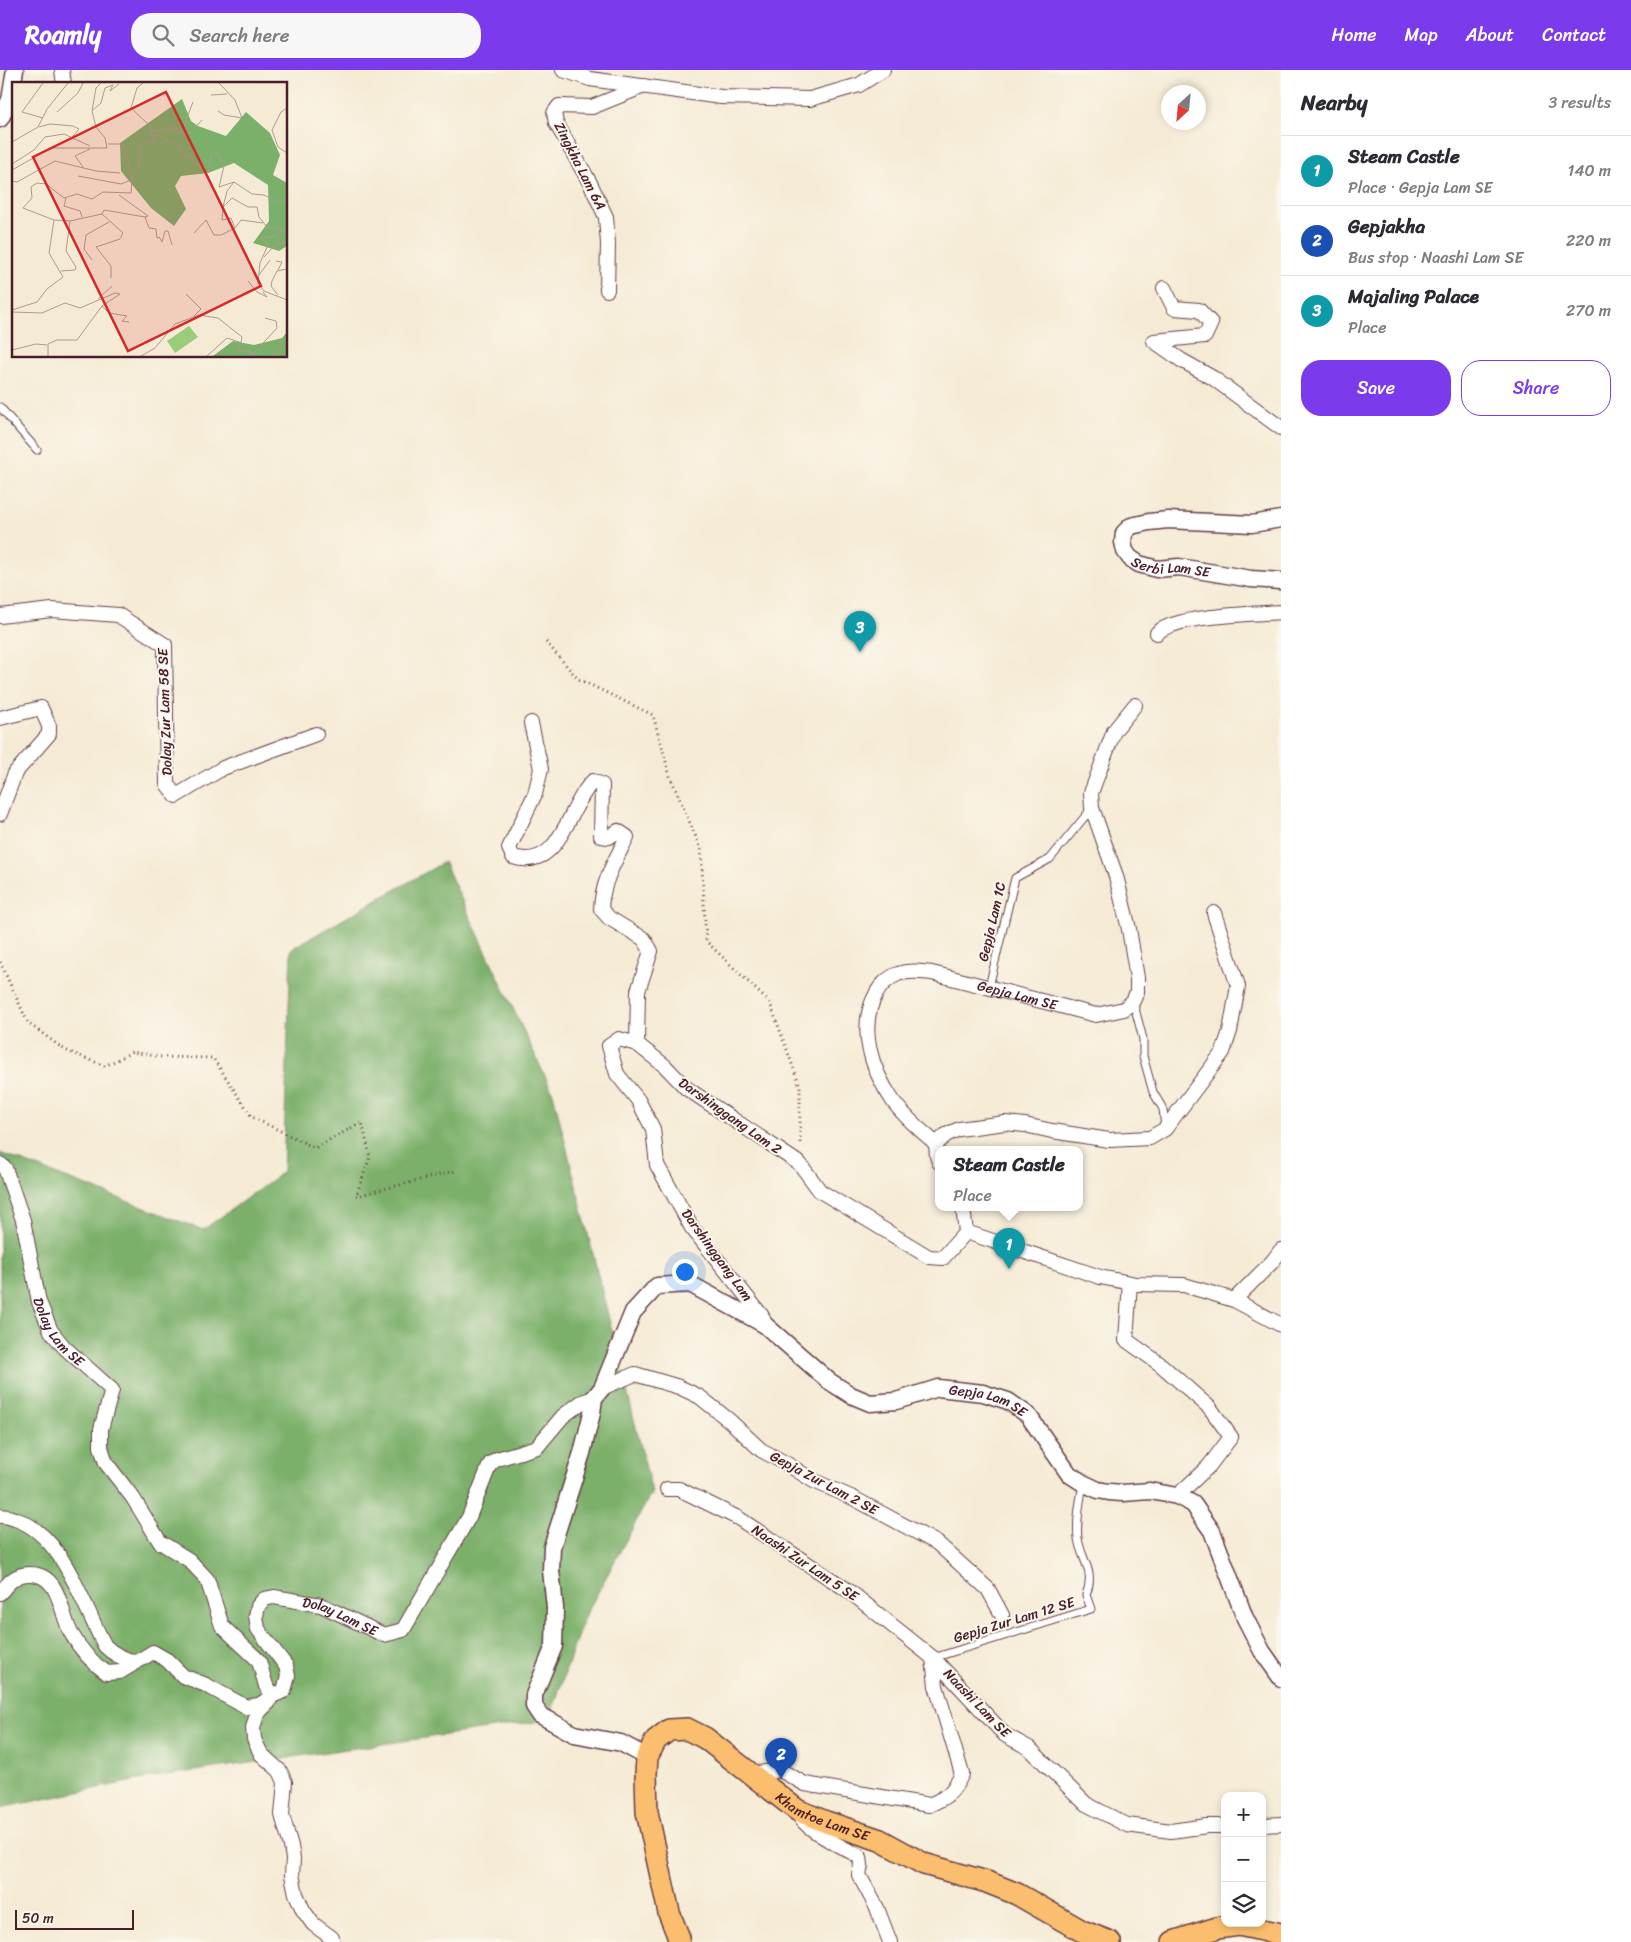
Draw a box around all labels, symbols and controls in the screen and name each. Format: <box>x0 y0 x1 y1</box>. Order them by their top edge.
search box <box>131 13 481 58</box>
text: Roamly <box>25 14 101 56</box>
text: Search here <box>189 19 289 52</box>
text: Home <box>1332 19 1377 51</box>
text: Map <box>1405 19 1438 51</box>
text: About <box>1466 19 1514 51</box>
text: Contact <box>1542 19 1606 51</box>
icon: search <box>149 21 177 49</box>
inset map <box>12 82 288 358</box>
text: Nearby <box>1301 84 1367 122</box>
north arrow <box>1161 85 1206 130</box>
text: 3 results <box>1548 88 1611 117</box>
street label: Zingkha Lam 6A <box>547 117 613 215</box>
text: Steam Castle <box>1348 140 1460 173</box>
text: 1 <box>1314 156 1320 185</box>
text: 140 m <box>1568 156 1611 185</box>
text: Place · Gepja Lam SE <box>1348 173 1492 202</box>
text: Gepjakha <box>1348 210 1425 243</box>
text: 2 <box>1312 226 1322 255</box>
text: 220 m <box>1566 226 1611 255</box>
text: Bus stop · Naashi Lam SE <box>1348 243 1523 272</box>
text: Majaling Palace <box>1348 280 1479 313</box>
text: 3 <box>1313 296 1321 325</box>
text: 270 m <box>1566 296 1611 325</box>
text: Place <box>1348 313 1387 342</box>
button: Save <box>1301 360 1451 416</box>
button: Share <box>1461 360 1611 416</box>
street label: Serbi Lam SE <box>1126 549 1213 585</box>
pin: 3 <box>844 611 876 652</box>
street label: Dolay Zur Lam 58 SE <box>150 647 180 776</box>
street label: Gepja Lam 1C <box>971 879 1013 964</box>
street label: Gepja Lam SE <box>975 973 1061 1017</box>
street label: Darshinggang Lam 2 <box>673 1071 787 1161</box>
popup <box>935 1146 1083 1211</box>
text: Steam Castle <box>953 1148 1065 1181</box>
text: Place <box>953 1181 992 1210</box>
street label: Darshinggang Lam <box>675 1203 760 1307</box>
pin: 1 <box>993 1228 1025 1269</box>
your location <box>672 1259 698 1285</box>
street label: Dolay Lam SE <box>26 1295 91 1373</box>
street label: Gepja Lam SE <box>948 1377 1034 1424</box>
street label: Gepja Zur Lam 2 SE <box>765 1444 884 1523</box>
street label: Naashi Zur Lam 5 SE <box>746 1518 865 1609</box>
street label: Gepja Zur Lam 12 SE <box>950 1589 1079 1650</box>
street label: Dolay Lam SE <box>300 1590 383 1643</box>
street label: Naashi Lam SE <box>937 1662 1018 1745</box>
pin: 2 <box>765 1738 797 1779</box>
street label: Khamtoe Lam SE <box>770 1785 874 1849</box>
map controls <box>1221 1792 1266 1927</box>
button: + <box>1221 1792 1266 1837</box>
button: − <box>1221 1837 1266 1882</box>
button: layers <box>1221 1882 1266 1927</box>
text: 50 m <box>22 1906 54 1931</box>
scale bar <box>15 1907 134 1930</box>

